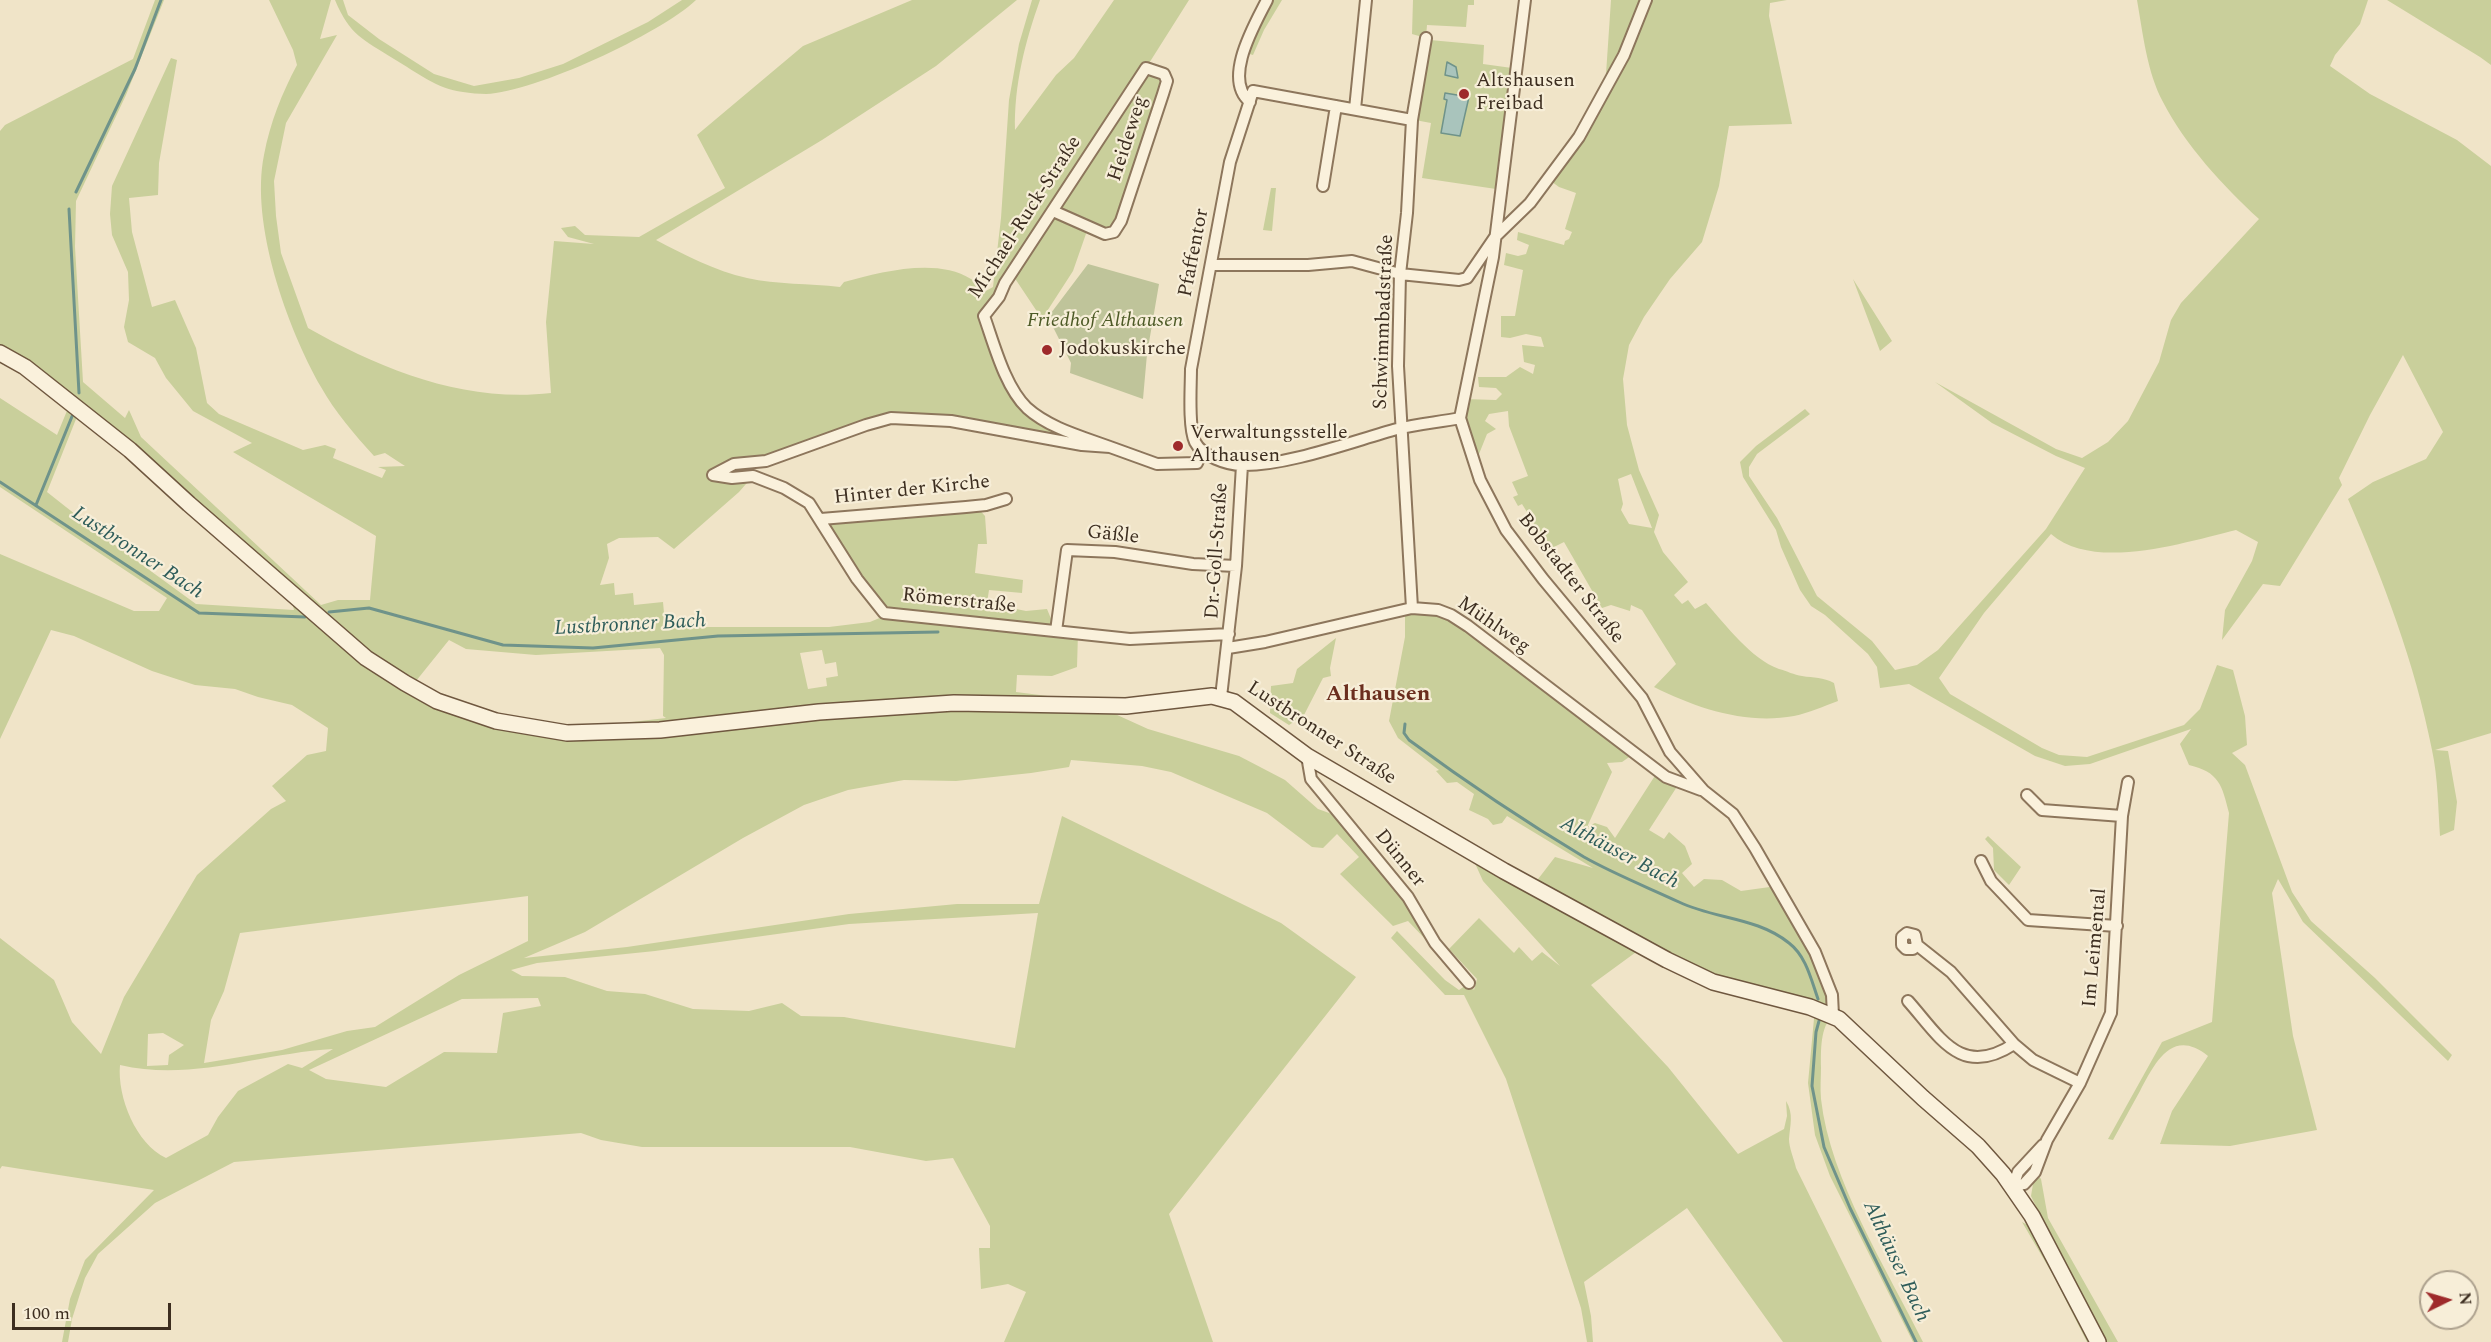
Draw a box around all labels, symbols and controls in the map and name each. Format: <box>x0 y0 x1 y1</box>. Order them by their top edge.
place label: Altshausen Freibad <box>1476 70 1575 117</box>
marker: Altshausen Freibad <box>1457 87 1471 101</box>
street label: Heideweg <box>1104 93 1154 185</box>
street label: Michael-Ruck-Straße <box>964 132 1088 304</box>
street label: Pfaffentor <box>1175 207 1215 299</box>
street label: Schwimmbadstraße <box>1370 234 1400 410</box>
park label: Friedhof Althausen <box>1027 310 1183 334</box>
place label: Jodokuskirche <box>1059 338 1186 362</box>
marker: Jodokuskirche <box>1040 343 1054 357</box>
place label: Verwaltungsstelle Althausen <box>1190 422 1348 469</box>
marker: Verwaltungsstelle Althausen <box>1171 439 1185 453</box>
street label: Hinter der Kirche <box>833 471 991 511</box>
street label: Dr.-Goll-Straße <box>1201 482 1235 620</box>
water label: Lustbronner Bach <box>66 502 208 606</box>
street label: Bobstadter Straße <box>1512 509 1628 649</box>
street label: Gäßle <box>1086 521 1140 551</box>
street label: Römerstraße <box>901 584 1017 620</box>
street label: Mühlweg <box>1452 592 1534 660</box>
water label: Lustbronner Bach <box>554 609 706 643</box>
street label: Lustbronner Straße <box>1242 677 1400 791</box>
district label: Althausen <box>1326 683 1430 709</box>
water label: Althäuser Bach <box>1555 812 1683 896</box>
street label: Dünner <box>1368 825 1430 893</box>
street label: Im Leimental <box>2079 887 2113 1009</box>
water label: Althäuser Bach <box>1856 1197 1934 1327</box>
north arrow <box>2419 1270 2479 1330</box>
scale bar <box>15 1291 174 1329</box>
text: N <box>2452 1291 2477 1306</box>
text: 100 m <box>23 1300 70 1327</box>

